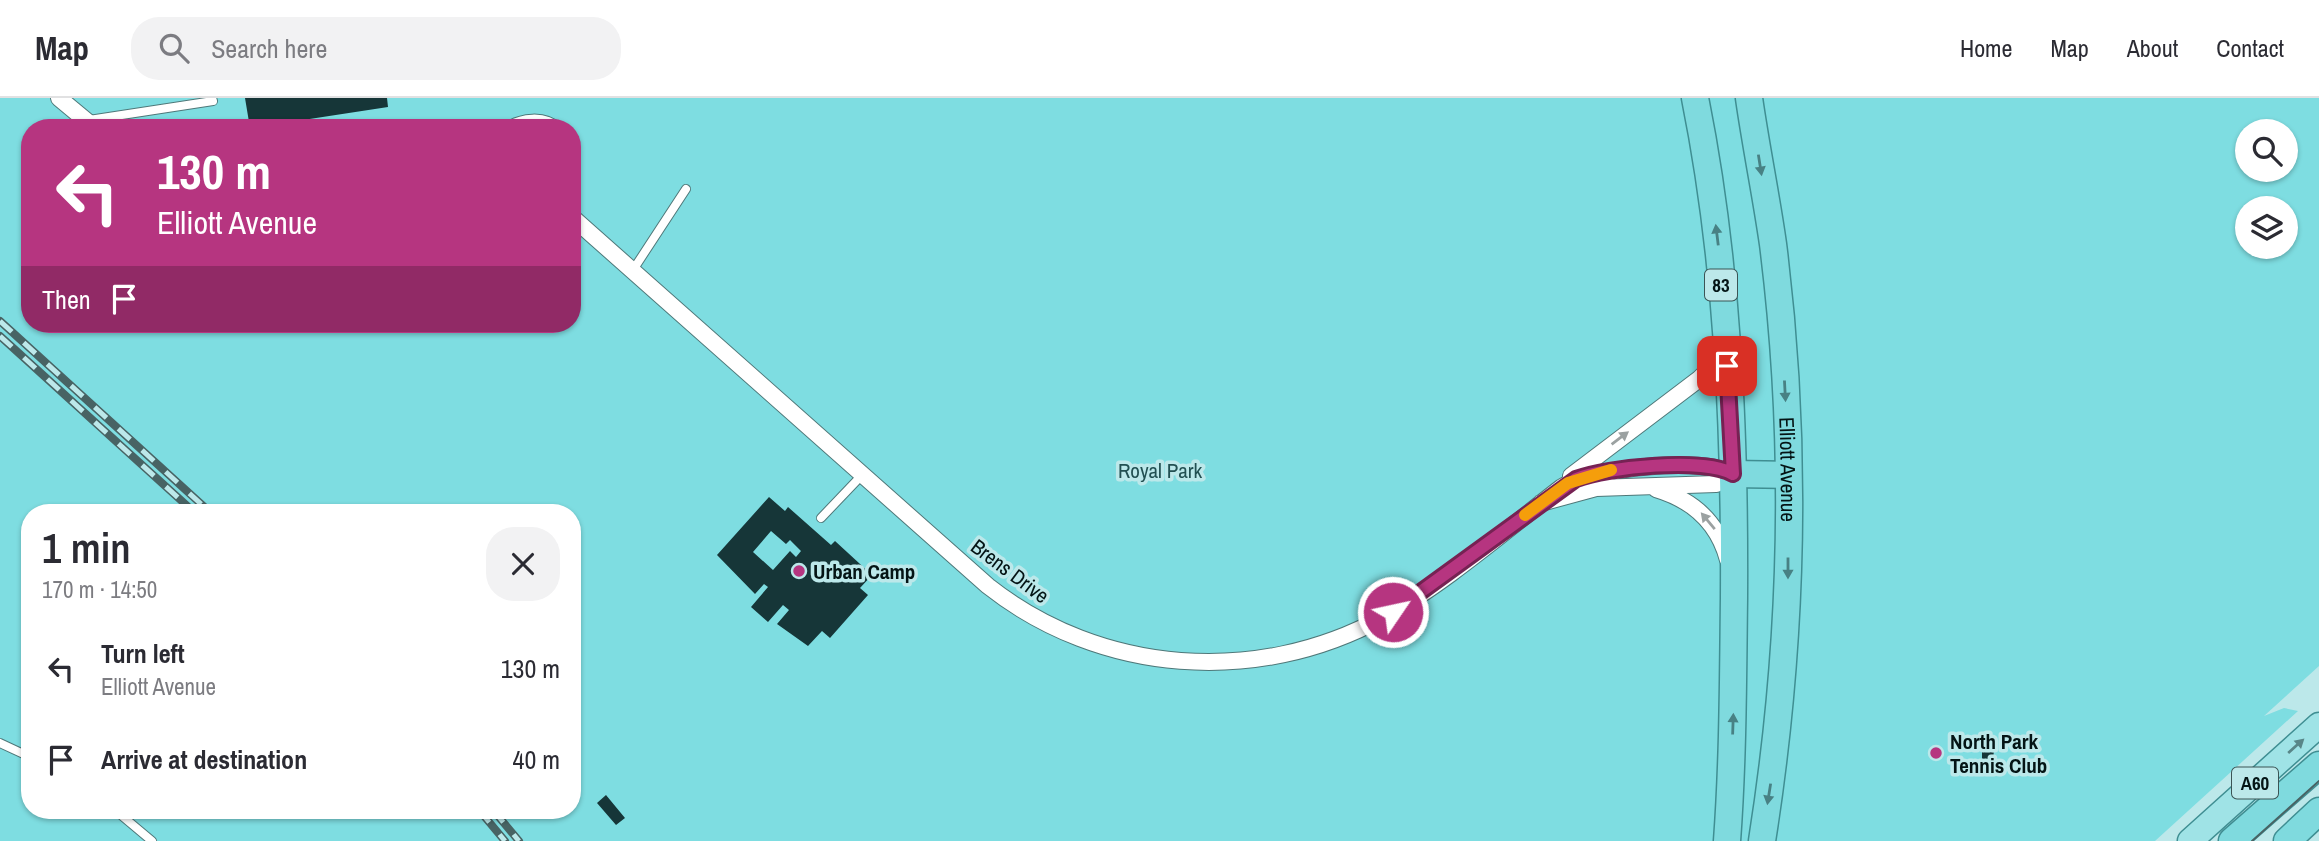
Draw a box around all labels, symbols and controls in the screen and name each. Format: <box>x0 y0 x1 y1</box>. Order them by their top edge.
search box <box>131 17 621 80</box>
text: Map <box>35 26 89 70</box>
icon: search <box>155 29 193 67</box>
text: Search here <box>211 31 327 66</box>
text: Home <box>1960 32 2012 64</box>
text: Map <box>2050 32 2089 64</box>
text: About <box>2127 32 2178 64</box>
text: Contact <box>2216 32 2284 64</box>
map controls <box>2235 119 2298 259</box>
button: search <box>2235 119 2298 182</box>
text: 130 m <box>157 138 271 204</box>
icon: left <box>42 147 133 238</box>
one-way arrow <box>1755 154 1766 176</box>
button: layers <box>2235 196 2298 259</box>
text: Elliott Avenue <box>157 201 317 244</box>
one-way arrow <box>1711 224 1722 246</box>
road number: 83 <box>1705 270 1737 300</box>
icon: arrive <box>105 280 143 318</box>
text: Then <box>42 282 91 317</box>
pin <box>1697 336 1757 396</box>
icon: arrive <box>1708 347 1746 385</box>
one-way arrow <box>1779 381 1790 403</box>
street label: Elliott Avenue <box>1773 416 1803 522</box>
one-way arrow <box>1611 432 1629 446</box>
park label: Royal Park <box>1118 456 1202 485</box>
one-way arrow <box>1701 512 1716 529</box>
text: 1 min <box>42 520 131 576</box>
button: close <box>486 527 560 601</box>
street label: Brens Drive <box>965 532 1055 610</box>
place label: Urban Camp <box>813 557 915 586</box>
one-way arrow <box>1782 557 1794 579</box>
marker: Urban Camp <box>791 563 807 579</box>
text: 170 m · 14:50 <box>42 574 157 605</box>
position arrow <box>1356 575 1430 649</box>
text: Turn left <box>101 636 185 671</box>
icon: left <box>42 650 80 688</box>
text: 130 m <box>501 651 560 686</box>
text: Elliott Avenue <box>101 671 216 702</box>
one-way arrow <box>1727 713 1738 735</box>
place label: North Park Tennis Club <box>1950 727 2047 780</box>
one-way arrow <box>2287 739 2304 755</box>
icon: arrive <box>42 741 80 779</box>
text: Arrive at destination <box>101 742 307 777</box>
text: 40 m <box>513 742 560 777</box>
marker: North Park Tennis Club <box>1928 745 1944 761</box>
road number: A60 <box>2232 768 2278 798</box>
one-way arrow <box>1763 783 1774 805</box>

